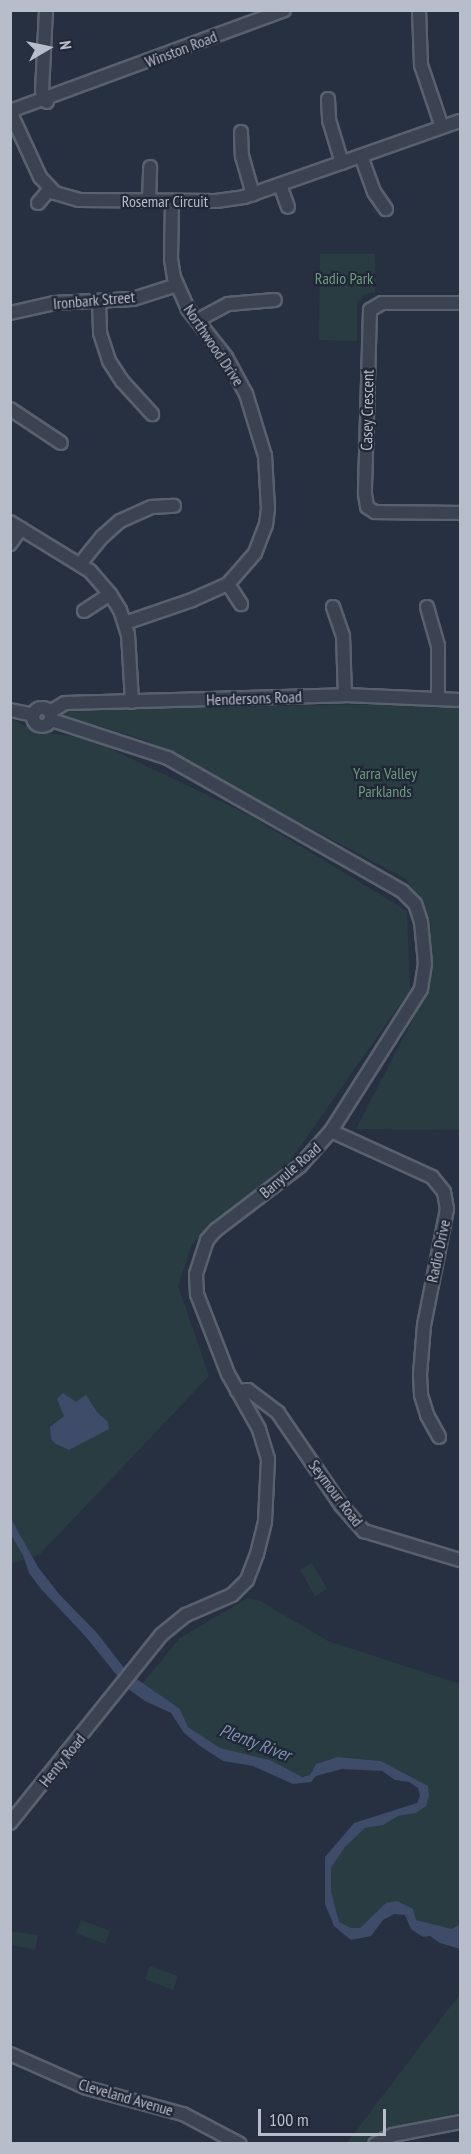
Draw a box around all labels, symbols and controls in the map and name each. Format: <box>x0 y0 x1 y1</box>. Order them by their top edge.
north arrow <box>18 18 78 78</box>
street label: Winston Road <box>142 26 220 72</box>
text: N <box>55 39 76 51</box>
street label: Rosemar Circuit <box>122 191 208 211</box>
park label: Radio Park <box>315 268 373 288</box>
street label: Ironbark Street <box>52 287 136 313</box>
street label: Northwood Drive <box>180 301 248 389</box>
street label: Casey Crescent <box>357 369 377 451</box>
street label: Hendersons Road <box>206 687 302 709</box>
park label: Yarra Valley Parklands <box>353 763 417 801</box>
street label: Banyule Road <box>255 1138 325 1202</box>
street label: Radio Drive <box>422 1218 454 1284</box>
street label: Seymour Road <box>305 1456 367 1530</box>
water label: Plenty River <box>216 1719 294 1767</box>
street label: Henty Road <box>35 1729 89 1791</box>
street label: Cleveland Avenue <box>76 2074 176 2120</box>
scale bar <box>261 2097 388 2135</box>
text: 100 m <box>269 2108 309 2131</box>

